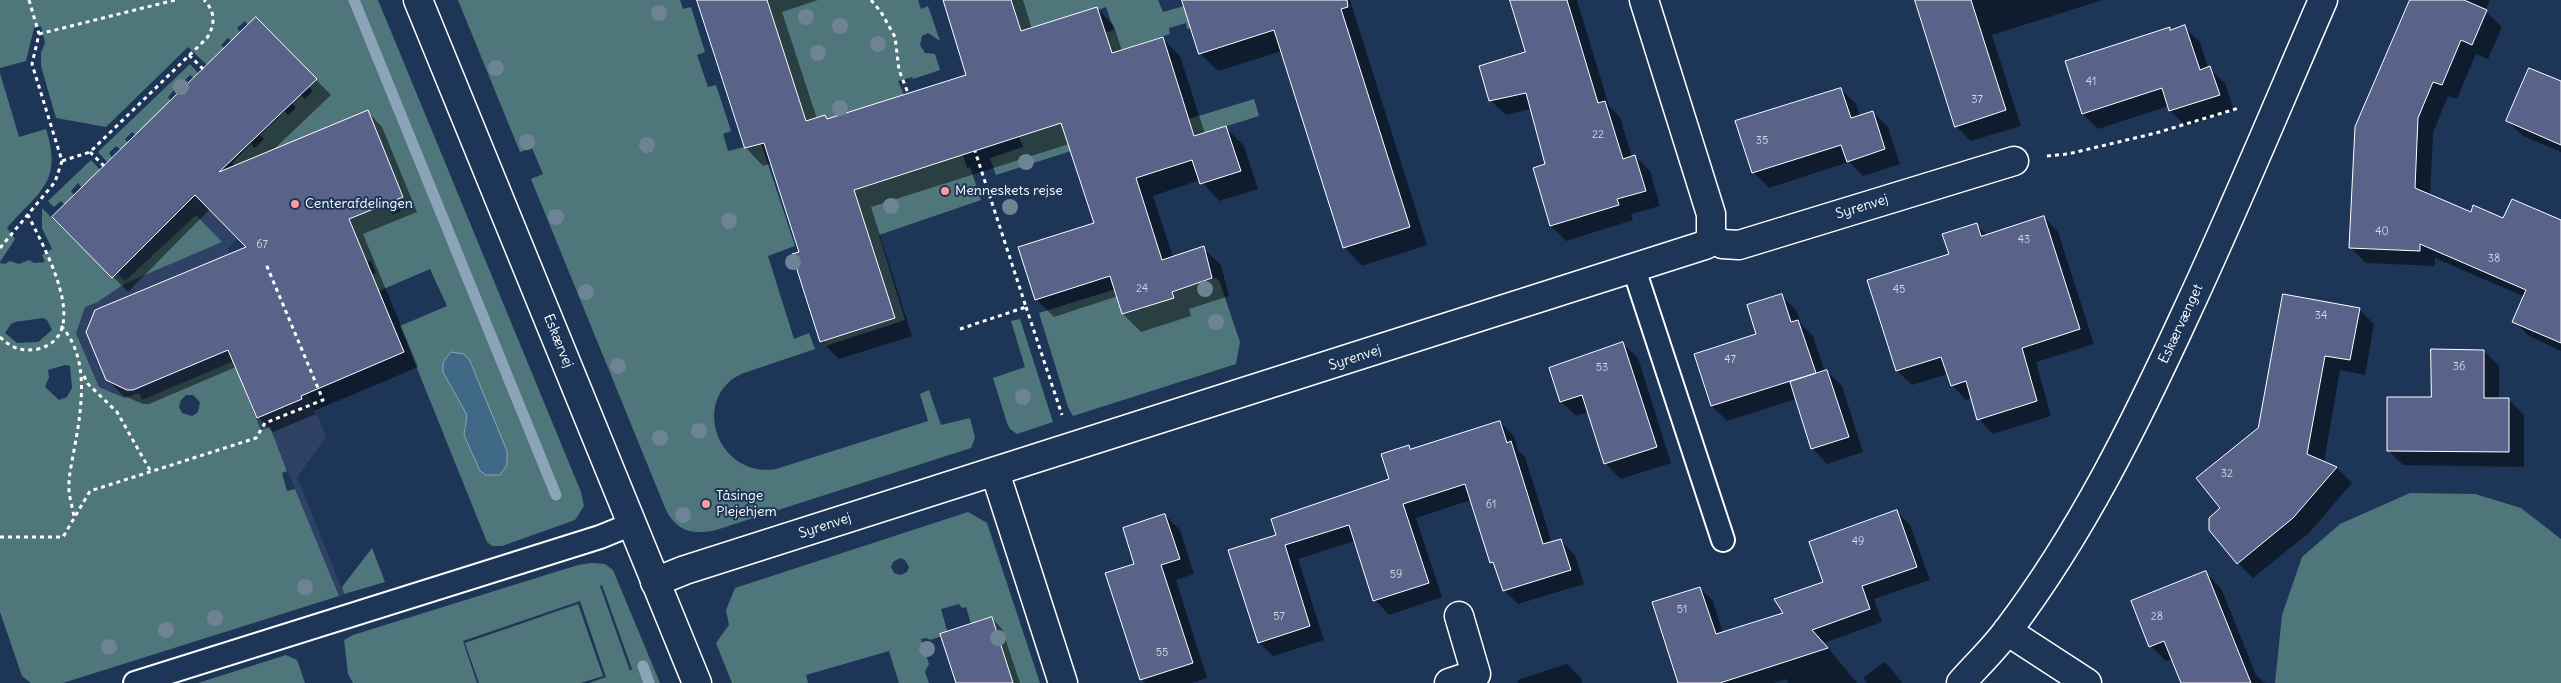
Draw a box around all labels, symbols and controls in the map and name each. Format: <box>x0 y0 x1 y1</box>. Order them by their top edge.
house number: 41 <box>2086 75 2096 89</box>
house number: 37 <box>1971 93 1983 107</box>
house number: 22 <box>1592 128 1604 142</box>
house number: 35 <box>1756 134 1768 148</box>
place label: Menneskets rejse <box>955 183 1063 199</box>
marker: Menneskets rejse <box>939 185 951 197</box>
street label: Syrenvej <box>1834 191 1890 223</box>
place label: Centerafdelingen <box>305 196 413 212</box>
marker: Centerafdelingen <box>289 198 301 210</box>
house number: 40 <box>2375 225 2389 239</box>
house number: 43 <box>2018 233 2030 247</box>
house number: 67 <box>256 238 268 252</box>
house number: 38 <box>2488 252 2500 266</box>
house number: 24 <box>1136 282 1148 296</box>
street label: Eskærvænget <box>2155 282 2207 366</box>
house number: 45 <box>1893 283 1905 297</box>
house number: 34 <box>2315 309 2327 323</box>
street label: Eskærvej <box>540 312 576 370</box>
street label: Syrenvej <box>1327 342 1383 374</box>
house number: 47 <box>1724 353 1736 367</box>
house number: 36 <box>2453 360 2465 374</box>
house number: 53 <box>1596 361 1608 375</box>
house number: 32 <box>2221 467 2233 481</box>
place label: Tåsinge Plejehjem <box>716 488 777 520</box>
marker: Tåsinge Plejehjem <box>700 498 712 510</box>
house number: 61 <box>1486 498 1496 512</box>
street label: Syrenvej <box>797 510 853 542</box>
house number: 49 <box>1852 535 1864 549</box>
house number: 59 <box>1390 568 1402 582</box>
house number: 51 <box>1677 603 1687 617</box>
house number: 57 <box>1273 610 1285 624</box>
house number: 28 <box>2151 610 2163 624</box>
house number: 55 <box>1156 646 1168 660</box>

